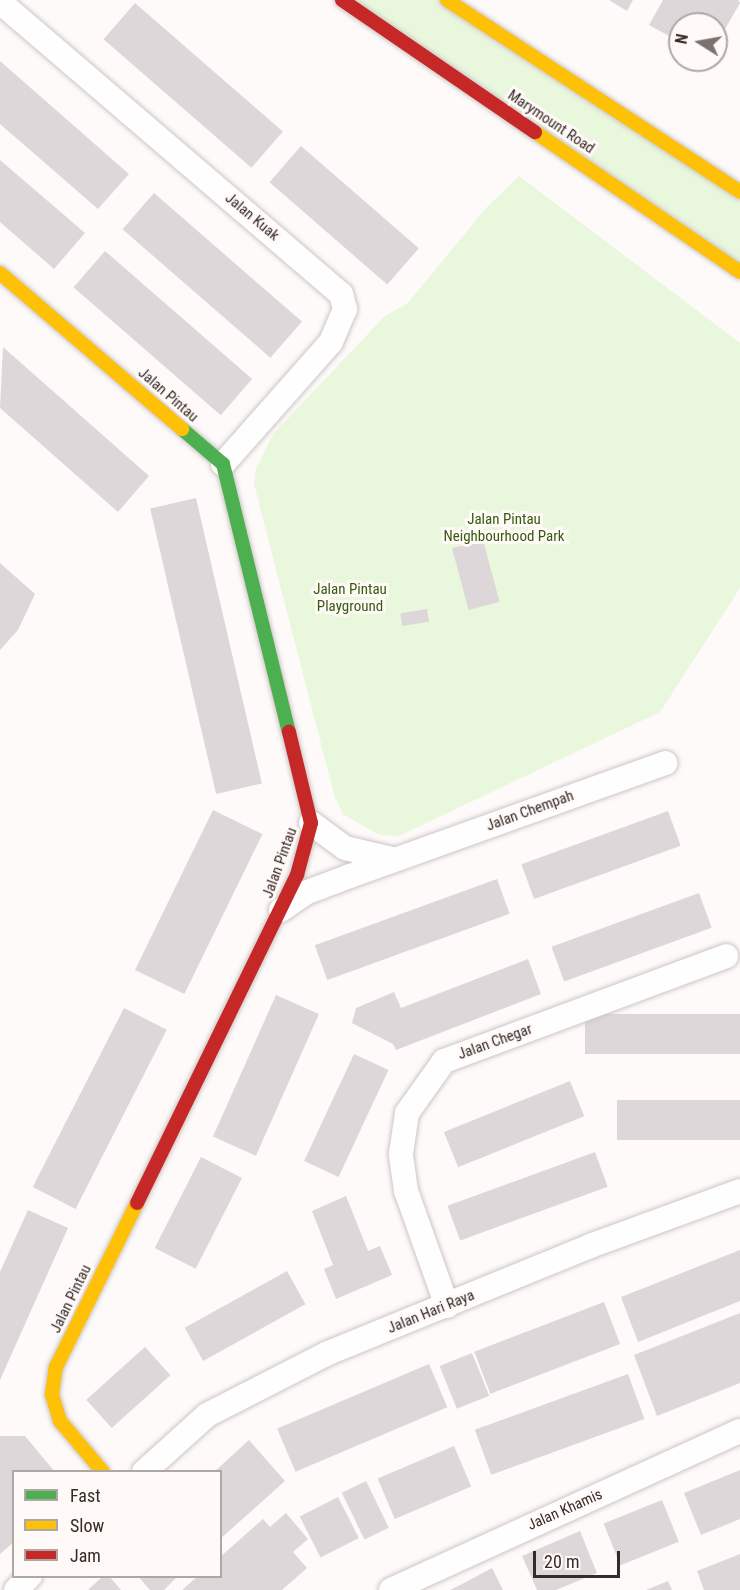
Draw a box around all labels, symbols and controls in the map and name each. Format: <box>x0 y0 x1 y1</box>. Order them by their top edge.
north arrow <box>668 12 728 72</box>
text: N <box>672 32 692 45</box>
street label: Marymount Road <box>504 86 598 158</box>
street label: Jalan Kuak <box>221 189 283 245</box>
street label: Jalan Pintau <box>134 364 202 426</box>
park label: Jalan Pintau Neighbourhood Park <box>443 510 565 545</box>
park label: Jalan Pintau Playground <box>313 580 387 615</box>
street label: Jalan Chempah <box>484 787 576 835</box>
street label: Jalan Pintau <box>259 825 301 901</box>
street label: Jalan Chegar <box>455 1020 535 1064</box>
street label: Jalan Pintau <box>47 1262 95 1336</box>
street label: Jalan Hari Raya <box>385 1286 477 1338</box>
legend <box>12 1470 222 1578</box>
text: Fast <box>70 1485 101 1506</box>
street label: Jalan Khamis <box>525 1486 605 1534</box>
text: Slow <box>70 1515 104 1536</box>
scale bar <box>536 1539 623 1577</box>
text: Jam <box>70 1545 101 1566</box>
text: 20 m <box>544 1551 579 1572</box>

